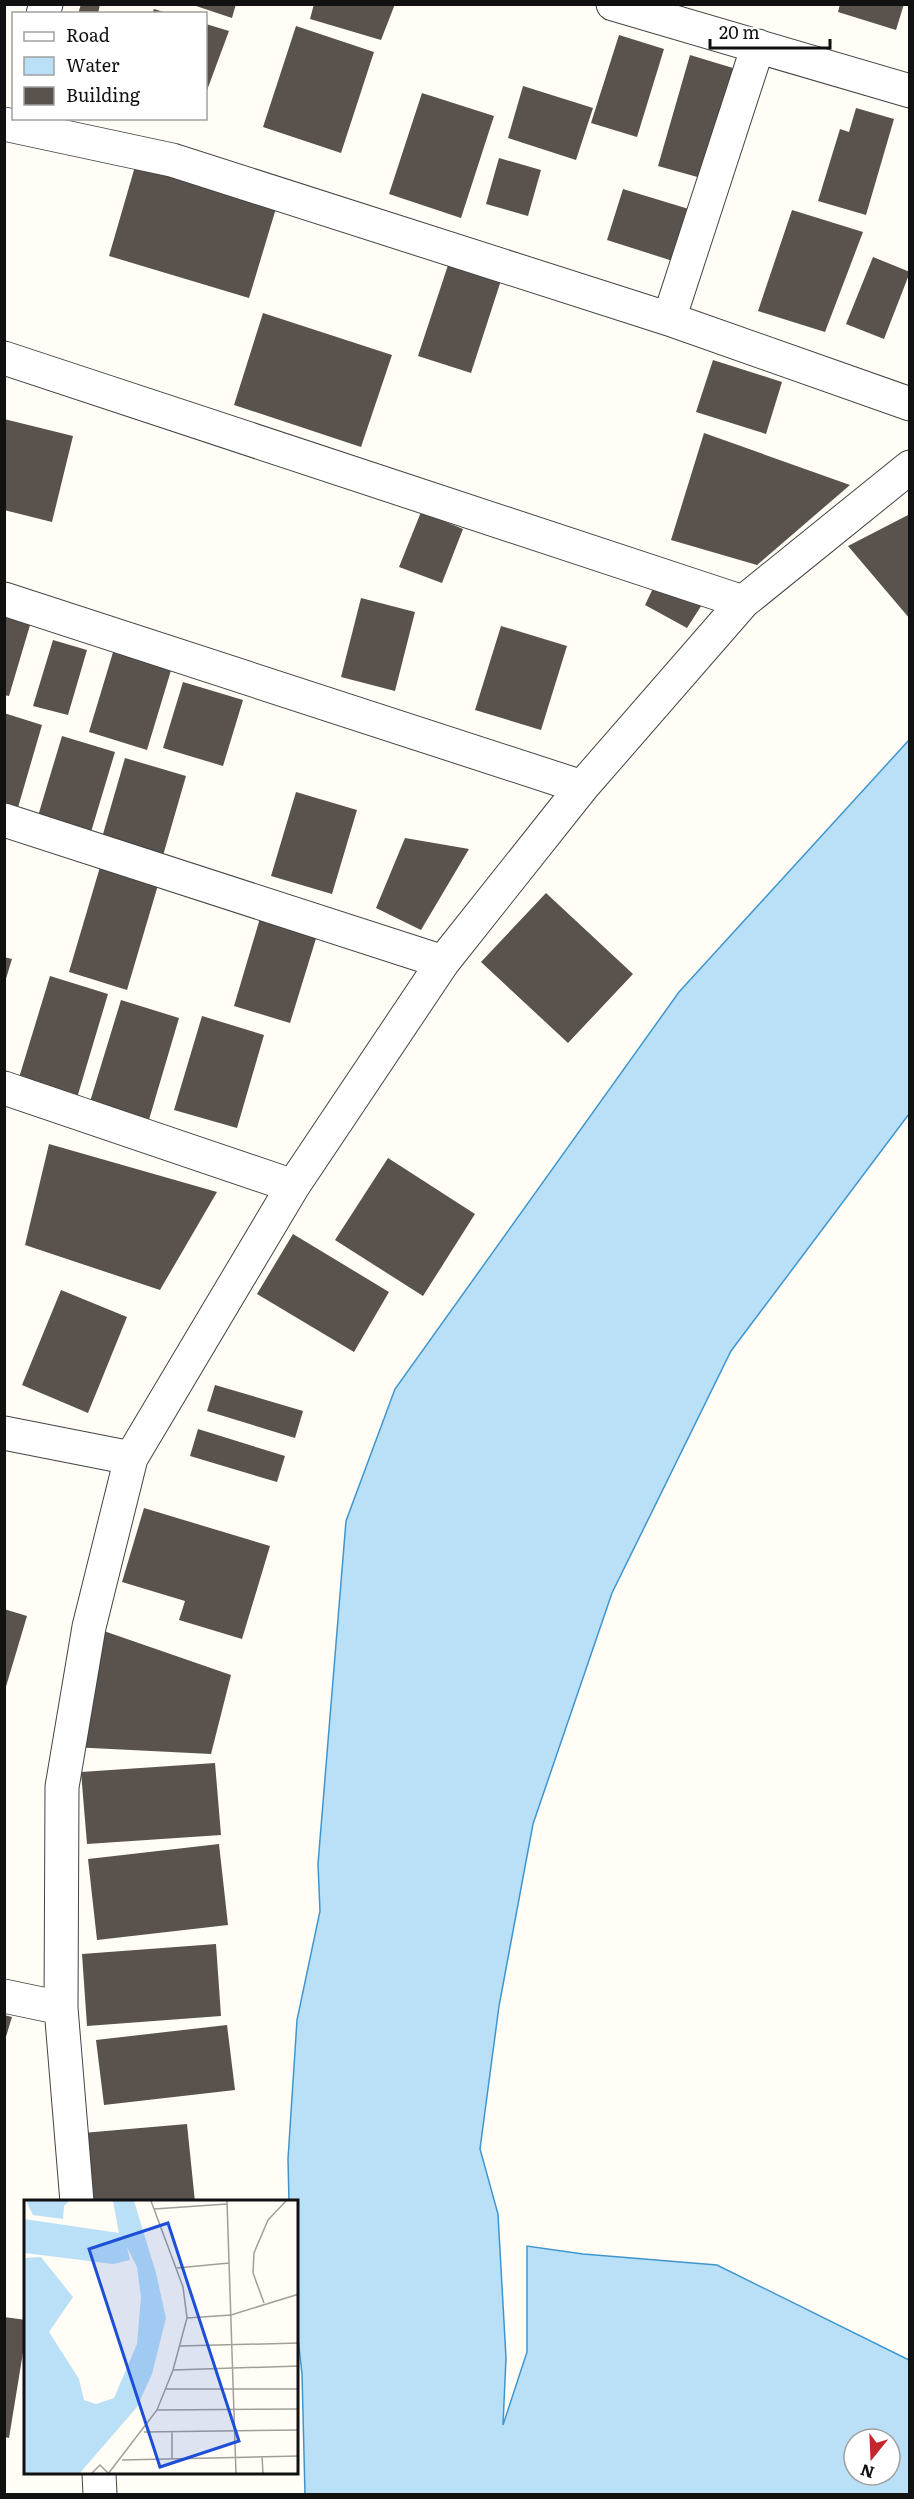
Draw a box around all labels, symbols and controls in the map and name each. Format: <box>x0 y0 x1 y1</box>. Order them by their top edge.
legend <box>12 12 207 120</box>
scale bar <box>710 12 830 50</box>
text: 20 m <box>719 18 760 45</box>
text: Road <box>66 21 110 48</box>
text: Water <box>66 51 120 78</box>
text: Building <box>66 81 141 108</box>
inset map <box>24 2200 298 2475</box>
north arrow <box>842 2427 902 2487</box>
text: N <box>857 2459 877 2486</box>

